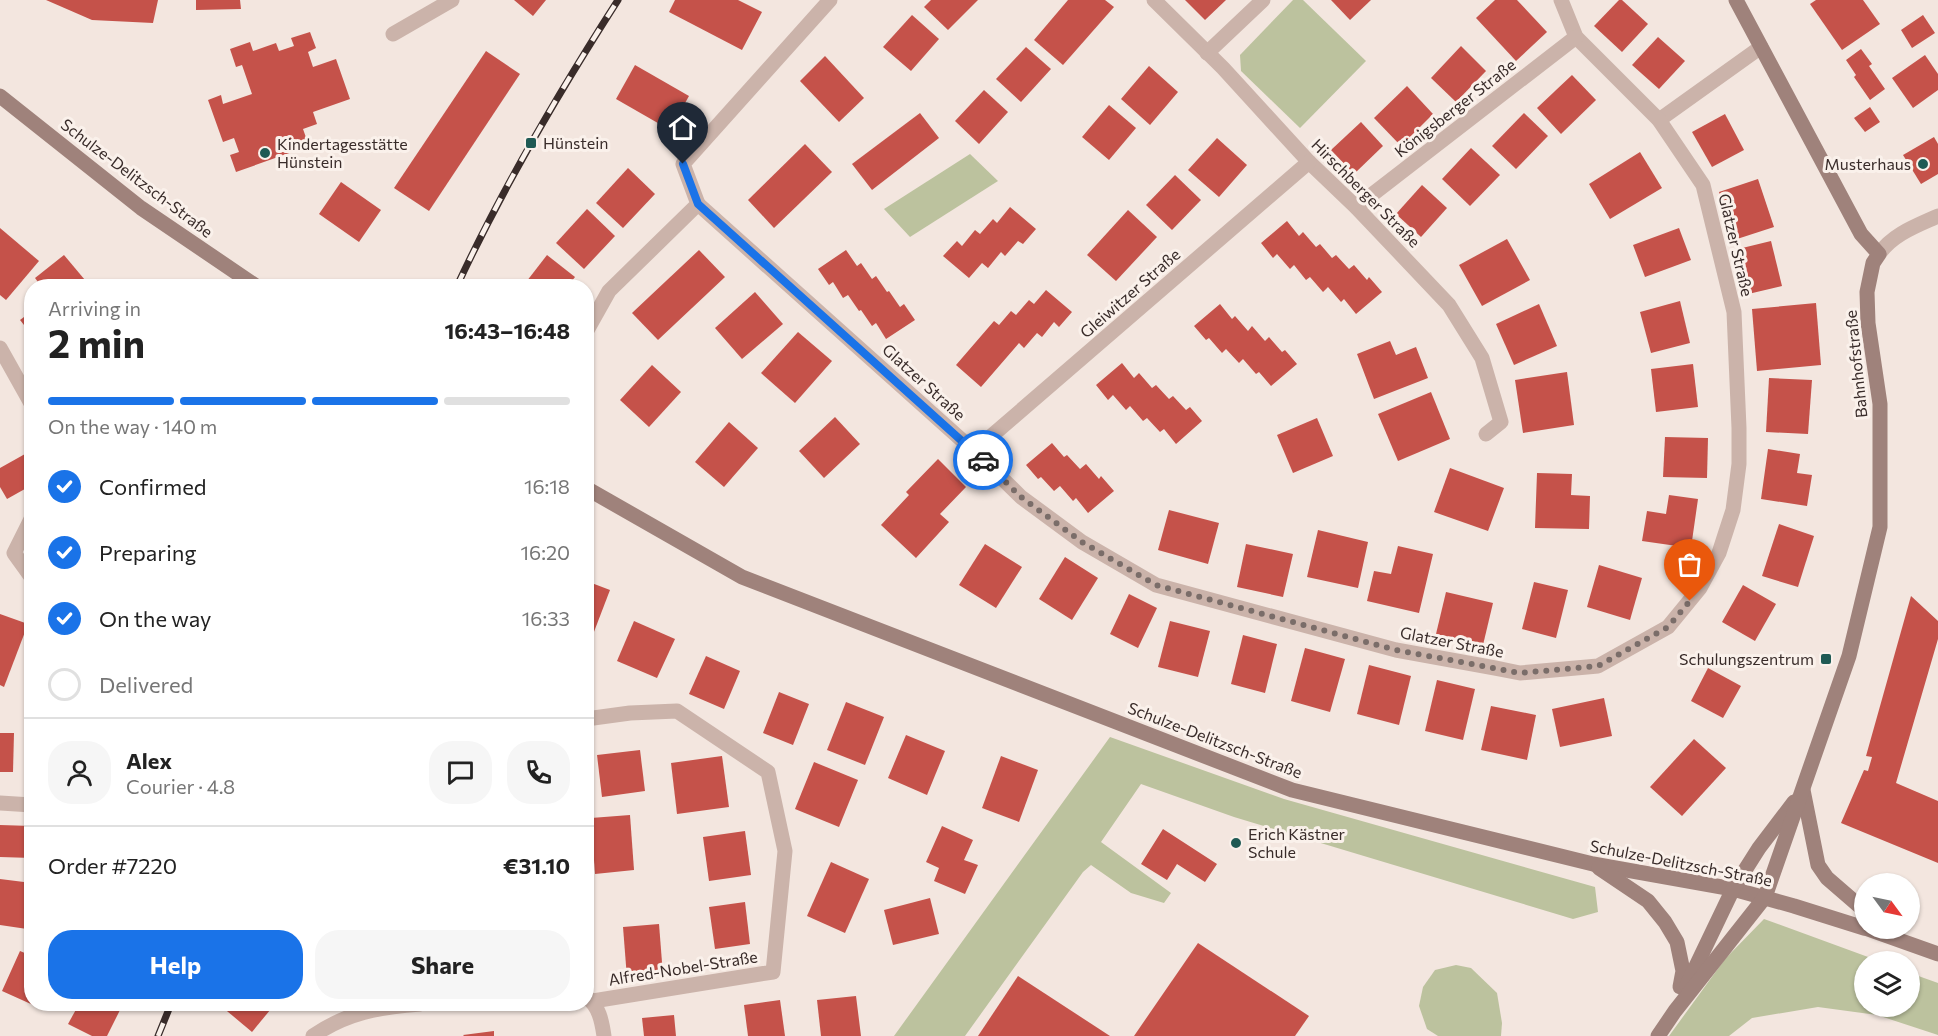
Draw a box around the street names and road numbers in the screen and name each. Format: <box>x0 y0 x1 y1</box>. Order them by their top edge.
street label: Königsberger Straße <box>1390 55 1519 161</box>
street label: Schulze-Delitzsch-Straße <box>58 114 217 241</box>
street label: Hirschberger Straße <box>1308 134 1425 251</box>
street label: Glatzer Straße <box>1715 192 1758 298</box>
street label: Gleiwitzer Straße <box>1076 244 1184 341</box>
street label: Bahnhofstraße <box>1840 309 1871 419</box>
street label: Glatzer Straße <box>879 339 970 424</box>
street label: Glatzer Straße <box>1399 622 1505 661</box>
street label: Schulze-Delitzsch-Straße <box>1125 697 1305 782</box>
street label: Schulze-Delitzsch-Straße <box>1588 836 1774 889</box>
street label: Alfred-Nobel-Straße <box>607 946 759 989</box>

